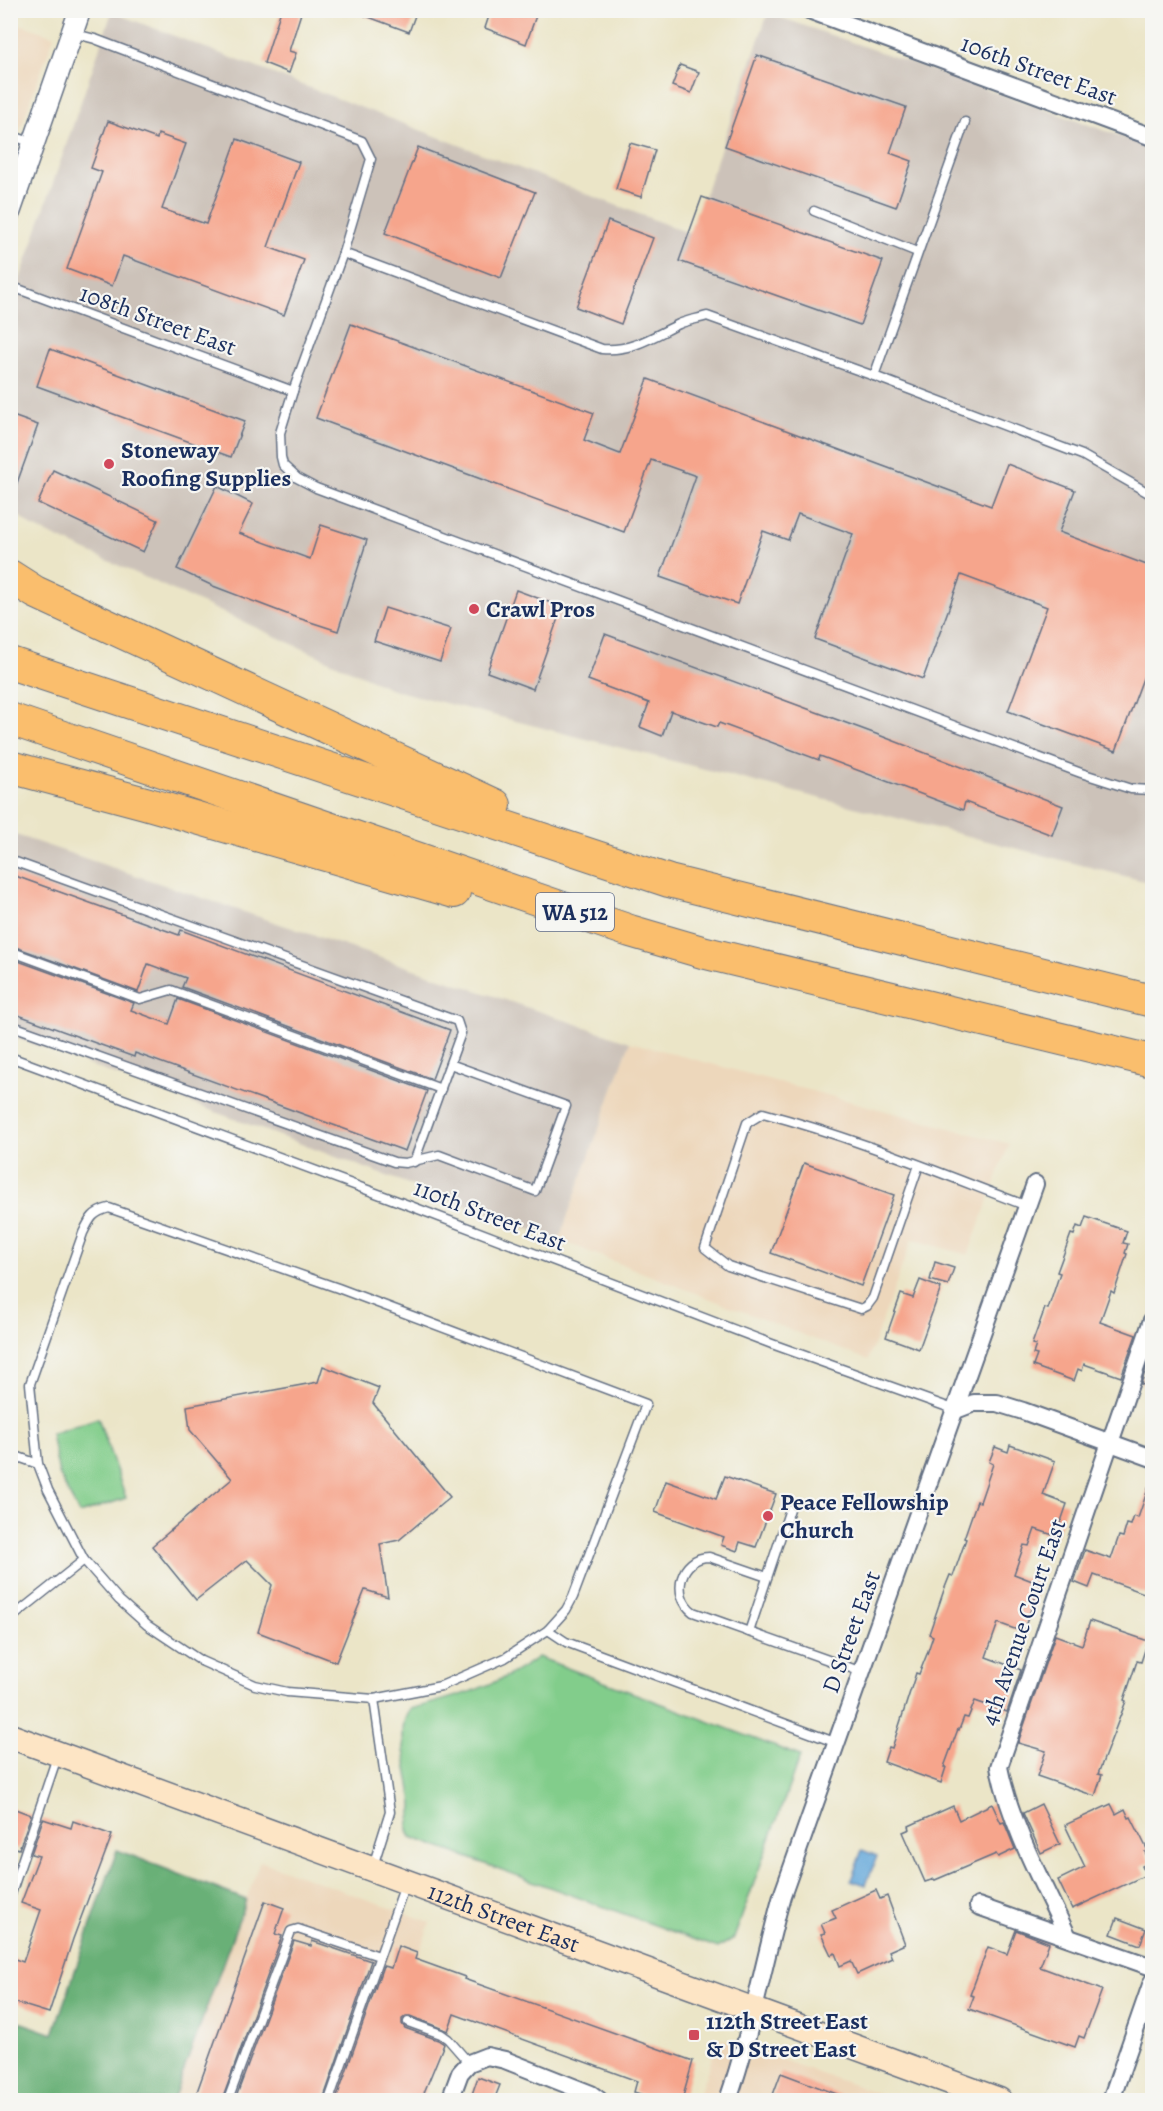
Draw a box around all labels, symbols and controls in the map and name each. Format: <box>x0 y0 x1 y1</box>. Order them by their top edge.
street label: 106th Street East <box>957 27 1122 113</box>
street label: 108th Street East <box>75 277 241 363</box>
place label: Stoneway Roofing Supplies <box>121 434 291 494</box>
marker: Stoneway Roofing Supplies <box>102 457 116 471</box>
place label: Crawl Pros <box>486 593 595 625</box>
marker: Crawl Pros <box>467 602 481 616</box>
road number: WA 512 <box>536 893 614 931</box>
street label: 110th Street East <box>409 1171 571 1259</box>
place label: Peace Fellowship Church <box>780 1486 949 1546</box>
marker: Peace Fellowship Church <box>761 1509 775 1523</box>
street label: 4th Avenue Court East <box>973 1514 1073 1730</box>
street label: D Street East <box>814 1566 888 1698</box>
street label: 112th Street East <box>423 1875 584 1960</box>
place label: 112th Street East & D Street East <box>706 2005 868 2065</box>
marker: 112th Street East & D Street East <box>687 2028 701 2042</box>

